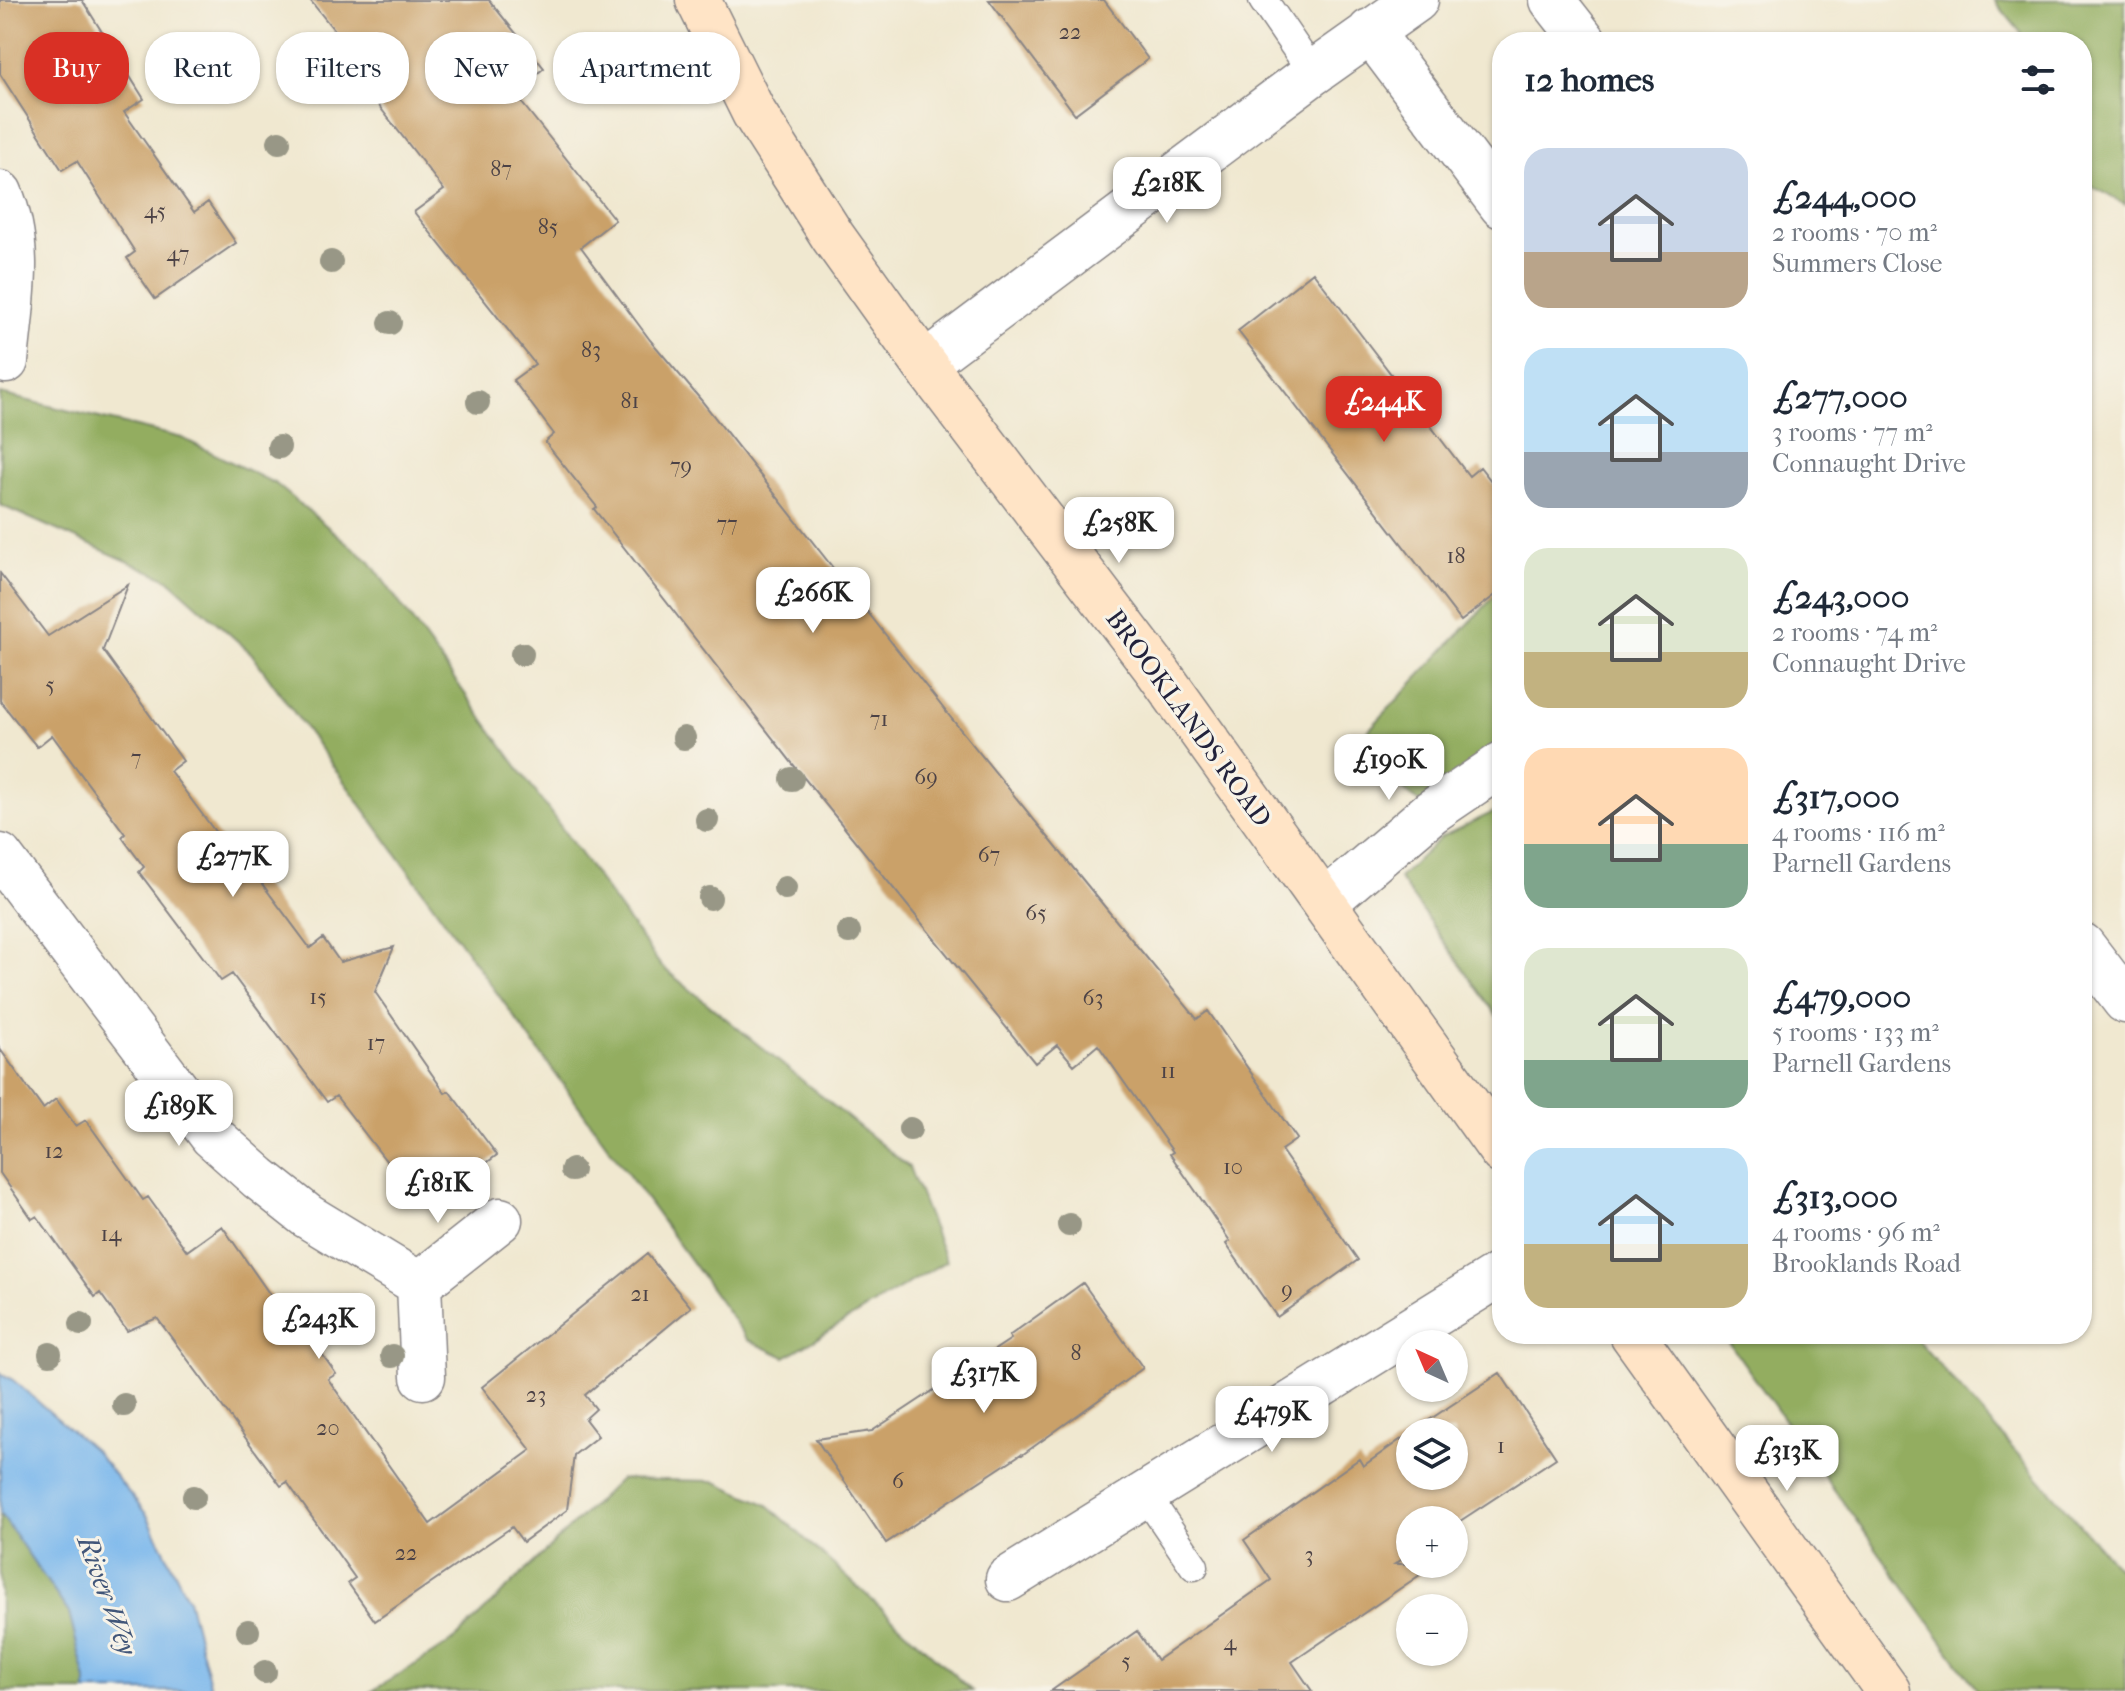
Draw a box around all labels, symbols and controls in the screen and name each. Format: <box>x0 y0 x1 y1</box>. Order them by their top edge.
house number: 22 <box>1059 19 1081 45</box>
chip: Buy <box>24 32 129 104</box>
chip: Rent <box>145 32 260 104</box>
chip: Filters <box>276 32 409 104</box>
chip: New <box>425 32 537 104</box>
chip: Apartment <box>553 32 740 104</box>
icon: filters <box>2016 58 2060 102</box>
text: 12 homes <box>1524 60 1654 100</box>
house number: 87 <box>490 156 512 182</box>
pin: £218K <box>1111 157 1223 225</box>
text: £218K <box>1131 167 1203 198</box>
text: £244,000 <box>1772 177 1917 217</box>
icon: home <box>1588 180 1684 276</box>
house number: 45 <box>144 198 166 224</box>
house number: 85 <box>538 214 558 240</box>
text: 2 rooms · 70 m² <box>1772 217 1937 248</box>
house number: 47 <box>167 241 189 267</box>
text: Summers Close <box>1772 248 1942 279</box>
house number: 83 <box>581 337 601 363</box>
pin: £244K <box>1328 376 1440 444</box>
text: £277,000 <box>1772 377 1908 417</box>
icon: home <box>1588 380 1684 476</box>
text: £244K <box>1344 386 1424 417</box>
house number: 81 <box>621 388 639 414</box>
text: 3 rooms · 77 m² <box>1772 417 1933 448</box>
text: Connaught Drive <box>1772 448 1966 479</box>
house number: 79 <box>670 453 692 479</box>
pin: £258K <box>1063 497 1175 565</box>
text: £258K <box>1082 507 1156 538</box>
house number: 77 <box>716 511 738 537</box>
house number: 18 <box>1447 543 1465 569</box>
pin: £266K <box>757 567 869 635</box>
text: £266K <box>774 577 852 608</box>
text: £243,000 <box>1772 577 1910 617</box>
icon: home <box>1588 580 1684 676</box>
street label: BROOKLANDS ROAD <box>1099 604 1278 833</box>
text: 2 rooms · 74 m² <box>1772 617 1937 648</box>
text: Connaught Drive <box>1772 648 1966 679</box>
house number: 5 <box>45 672 55 698</box>
house number: 71 <box>870 706 888 732</box>
pin: £190K <box>1333 734 1445 802</box>
text: £190K <box>1352 744 1426 775</box>
house number: 7 <box>131 745 141 771</box>
house number: 69 <box>914 764 938 790</box>
text: £317,000 <box>1772 777 1900 817</box>
icon: home <box>1588 780 1684 876</box>
text: 4 rooms · 116 m² <box>1772 817 1945 848</box>
pin: £277K <box>177 831 289 899</box>
text: £277K <box>196 841 270 872</box>
house number: 67 <box>978 842 1000 868</box>
text: Parnell Gardens <box>1772 848 1951 879</box>
house number: 65 <box>1025 900 1047 926</box>
text: £479,000 <box>1772 977 1911 1017</box>
icon: home <box>1588 980 1684 1076</box>
house number: 15 <box>309 984 327 1010</box>
house number: 63 <box>1083 985 1103 1011</box>
text: 5 rooms · 133 m² <box>1772 1017 1939 1048</box>
house number: 17 <box>367 1030 385 1056</box>
text: Parnell Gardens <box>1772 1048 1951 1079</box>
house number: 11 <box>1160 1058 1176 1084</box>
pin: £189K <box>123 1080 235 1148</box>
text: £189K <box>143 1090 215 1121</box>
house number: 12 <box>44 1138 64 1164</box>
house number: 10 <box>1223 1154 1243 1180</box>
pin: £181K <box>382 1157 494 1225</box>
text: £181K <box>404 1167 472 1198</box>
text: £313,000 <box>1772 1177 1898 1217</box>
icon: home <box>1588 1180 1684 1276</box>
text: 4 rooms · 96 m² <box>1772 1217 1940 1248</box>
house number: 14 <box>101 1221 122 1247</box>
text: Brooklands Road <box>1772 1248 1961 1279</box>
house number: 9 <box>1281 1277 1293 1303</box>
house number: 21 <box>630 1281 650 1307</box>
pin: £243K <box>263 1293 375 1361</box>
text: £243K <box>281 1303 357 1334</box>
north arrow <box>1396 1330 1468 1402</box>
map controls <box>1396 1330 1468 1666</box>
house number: 8 <box>1070 1340 1082 1366</box>
pin: £317K <box>928 1347 1040 1415</box>
text: £317K <box>950 1357 1018 1388</box>
house number: 23 <box>526 1382 546 1408</box>
pin: £479K <box>1216 1386 1328 1454</box>
text: £479K <box>1233 1396 1311 1427</box>
house number: 20 <box>316 1415 340 1441</box>
button: layers <box>1396 1418 1468 1490</box>
pin: £313K <box>1731 1425 1843 1493</box>
house number: 1 <box>1497 1433 1505 1459</box>
text: £313K <box>1754 1435 1820 1466</box>
house number: 6 <box>892 1468 904 1494</box>
button: + <box>1396 1506 1468 1578</box>
water label: River Wey <box>70 1529 145 1661</box>
house number: 22 <box>395 1540 417 1566</box>
house number: 3 <box>1304 1542 1314 1568</box>
button: − <box>1396 1594 1468 1666</box>
house number: 4 <box>1224 1630 1238 1656</box>
house number: 5 <box>1121 1648 1131 1674</box>

